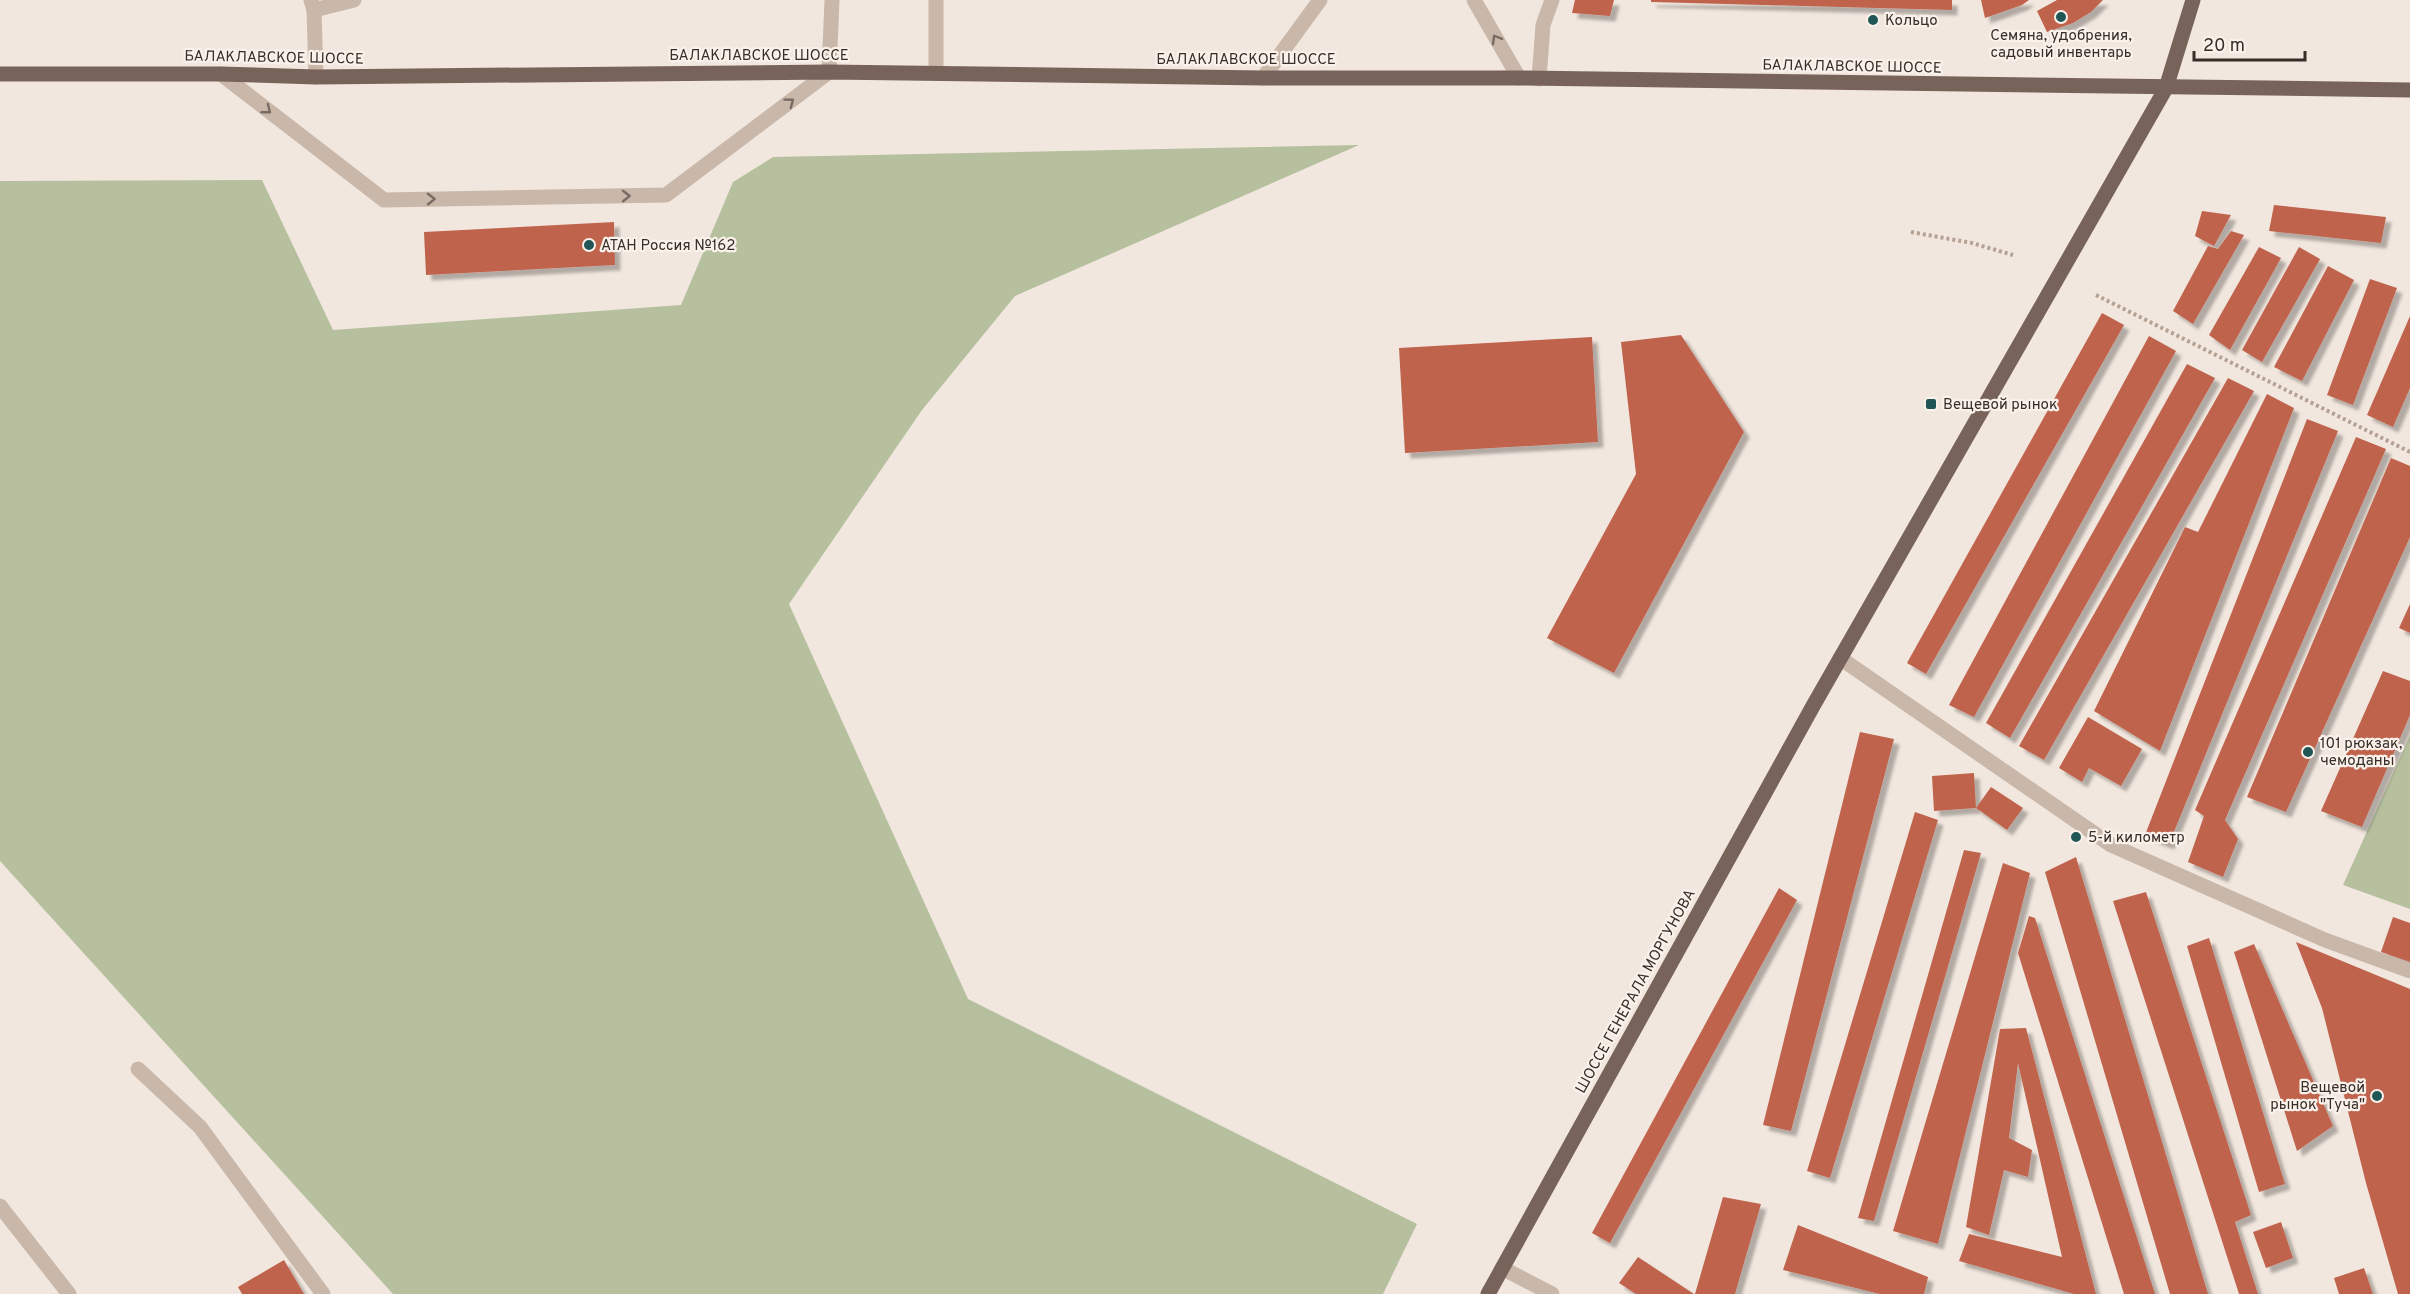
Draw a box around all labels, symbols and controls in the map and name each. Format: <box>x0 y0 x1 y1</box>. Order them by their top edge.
marker: Семяна, удобрения, садовый инвентарь <box>2054 10 2068 24</box>
place label: Кольцо <box>1885 12 1938 31</box>
marker: Кольцо <box>1866 13 1880 27</box>
scale bar <box>2194 24 2305 62</box>
place label: Семяна, удобрения, садовый инвентарь <box>1990 27 2132 63</box>
one-way arrow <box>1492 35 1504 45</box>
text: 20 m <box>2203 35 2245 58</box>
street label: БАЛАКЛАВСКОЕ ШОССЕ <box>184 47 364 70</box>
street label: БАЛАКЛАВСКОЕ ШОССЕ <box>669 47 849 66</box>
street label: БАЛАКЛАВСКОЕ ШОССЕ <box>1156 51 1336 70</box>
street label: БАЛАКЛАВСКОЕ ШОССЕ <box>1762 56 1942 79</box>
one-way arrow <box>783 98 794 109</box>
one-way arrow <box>260 103 271 114</box>
one-way arrow <box>622 190 631 202</box>
one-way arrow <box>427 193 436 205</box>
place label: АТАН Россия №162 <box>601 237 735 256</box>
marker: АТАН Россия №162 <box>582 238 596 252</box>
place label: Вещевой рынок <box>1943 396 2058 415</box>
marker: Вещевой рынок <box>1924 397 1938 411</box>
place label: 101 рюкзак, чемоданы <box>2320 735 2402 771</box>
marker: 101 рюкзак, чемоданы <box>2301 745 2315 759</box>
place label: 5-й километр <box>2088 829 2185 848</box>
marker: 5-й километр <box>2069 830 2083 844</box>
street label: ШОССЕ ГЕНЕРАЛА МОРГУНОВА <box>1572 886 1700 1097</box>
place label: Вещевой рынок "Туча" <box>2270 1079 2365 1115</box>
marker: Вещевой рынок "Туча" <box>2370 1089 2384 1103</box>

